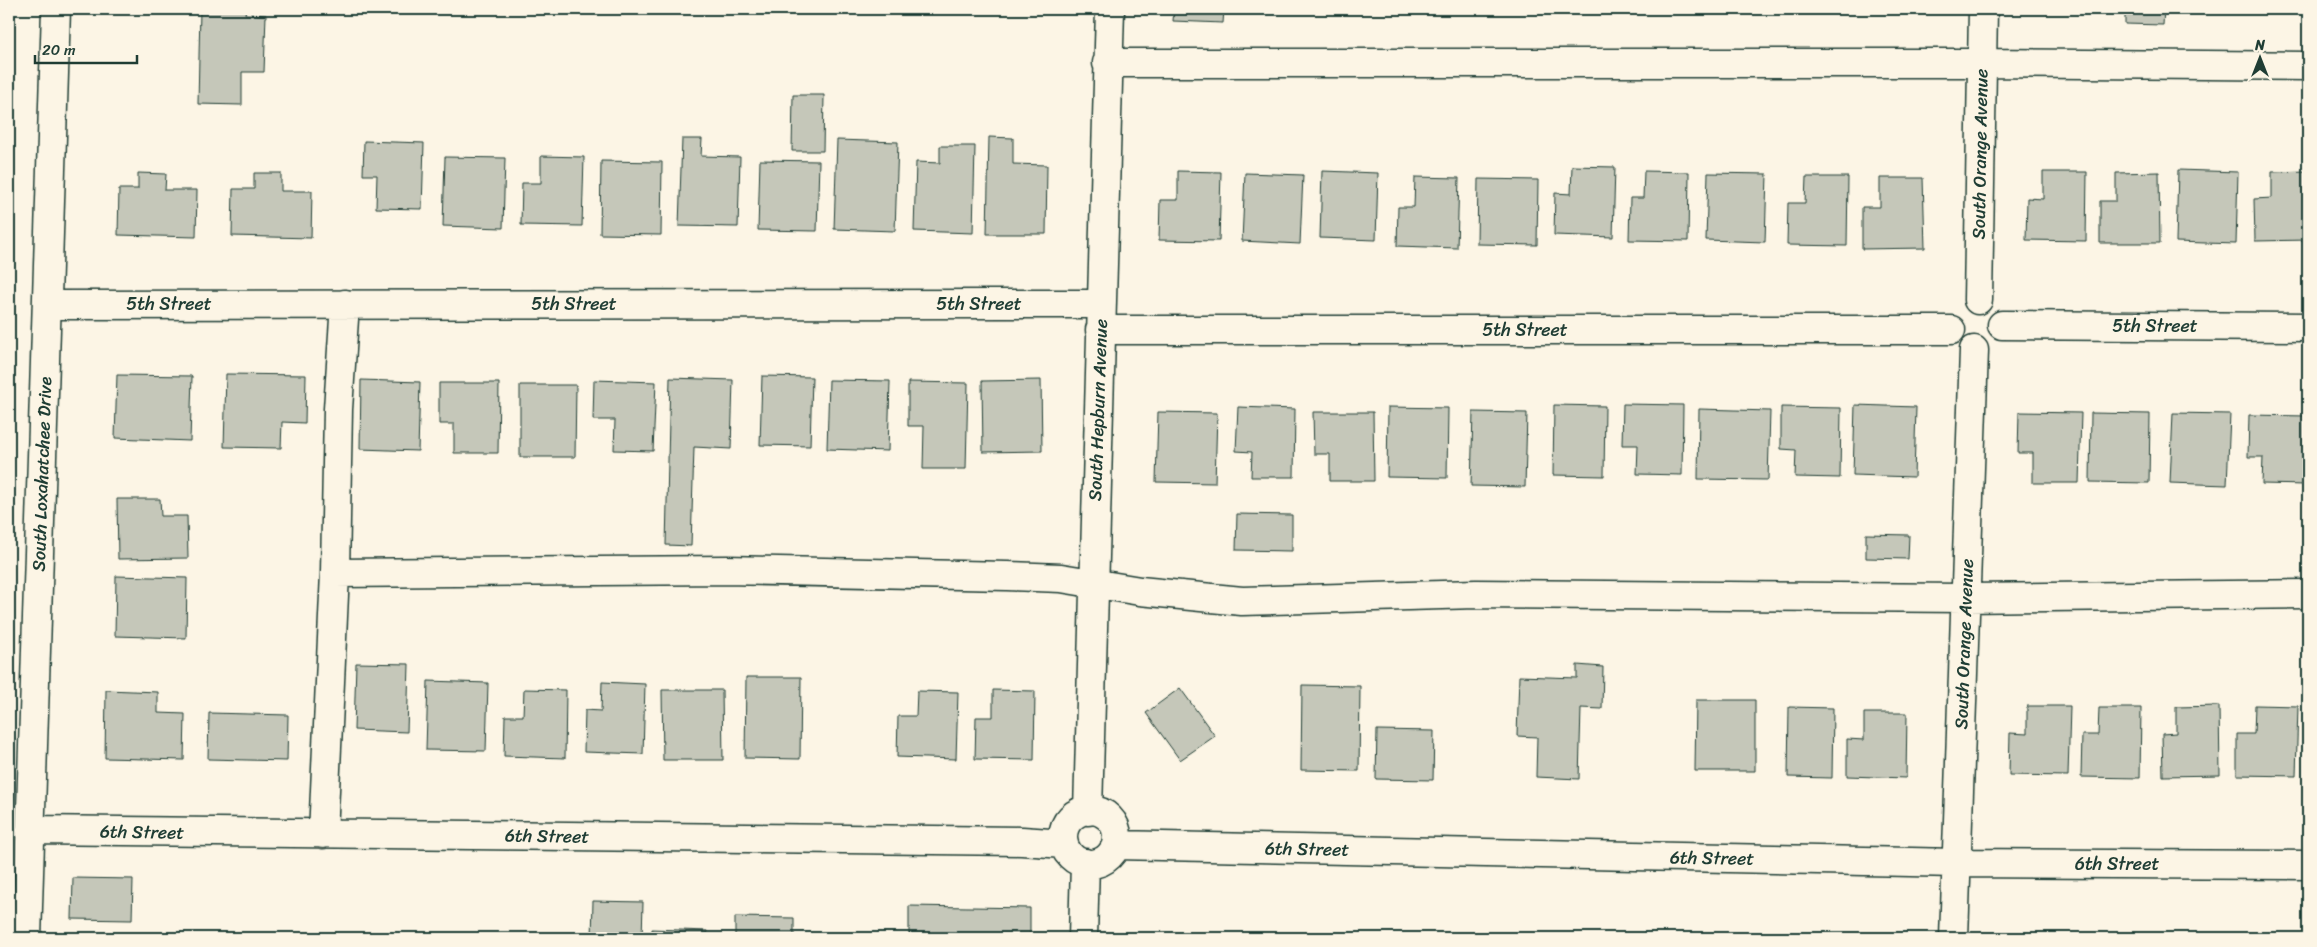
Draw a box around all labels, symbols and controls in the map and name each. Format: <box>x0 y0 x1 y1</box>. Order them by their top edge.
scale bar <box>35 32 138 64</box>
north arrow <box>2234 32 2284 82</box>
text: N <box>2254 33 2265 58</box>
text: 20 m <box>42 37 76 63</box>
street label: South Orange Avenue <box>1963 68 1997 240</box>
street label: 5th Street <box>126 288 212 320</box>
street label: 5th Street <box>531 288 617 320</box>
street label: 5th Street <box>936 288 1022 320</box>
street label: 5th Street <box>2112 310 2198 342</box>
street label: 5th Street <box>1482 314 1568 346</box>
street label: South Hepburn Avenue <box>1079 318 1117 502</box>
street label: South Loxahatchee Drive <box>23 376 61 572</box>
street label: South Orange Avenue <box>1945 558 1983 730</box>
street label: 6th Street <box>99 815 185 849</box>
street label: 6th Street <box>504 819 590 853</box>
street label: 6th Street <box>1264 832 1350 866</box>
street label: 6th Street <box>1669 841 1755 875</box>
street label: 6th Street <box>2075 848 2159 880</box>

